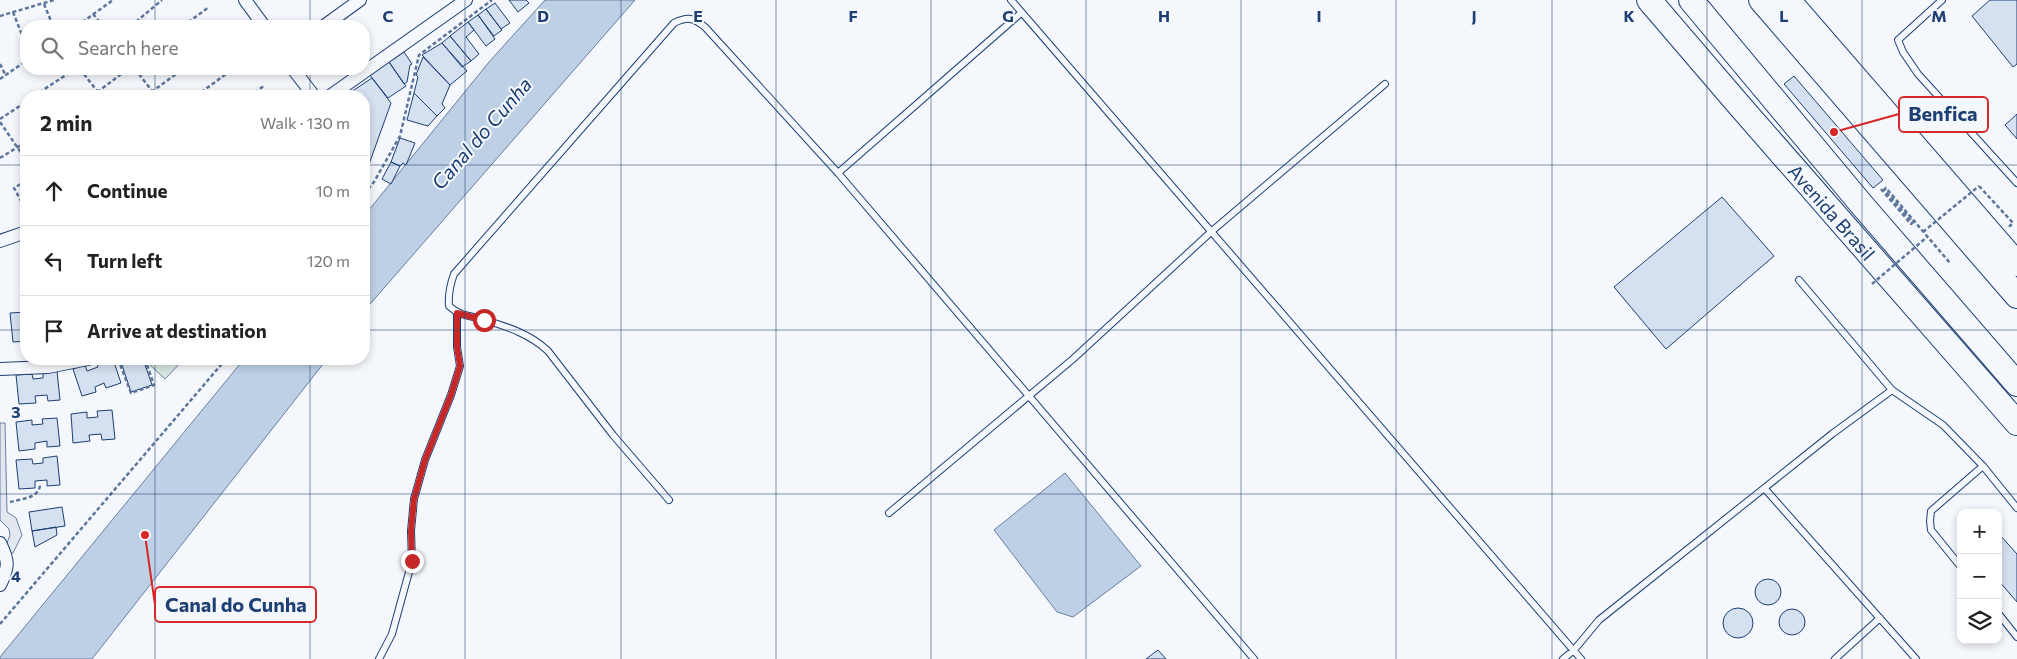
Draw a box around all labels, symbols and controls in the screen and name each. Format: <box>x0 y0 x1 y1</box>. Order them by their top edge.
text: C <box>383 6 394 25</box>
text: D <box>537 6 549 25</box>
text: E <box>693 6 703 25</box>
text: F <box>848 6 858 25</box>
text: G <box>1002 6 1014 25</box>
text: H <box>1158 6 1170 25</box>
text: I <box>1316 6 1322 25</box>
text: J <box>1471 6 1477 25</box>
text: K <box>1623 6 1635 25</box>
text: L <box>1779 6 1789 25</box>
text: M <box>1931 6 1947 25</box>
search box <box>20 20 370 75</box>
icon: search <box>38 34 66 62</box>
text: Search here <box>78 36 178 59</box>
water label: Canal do Cunha <box>426 72 536 194</box>
callout: Benfica <box>1899 97 1988 132</box>
text: Benfica <box>1908 101 1978 125</box>
text: 2 min <box>40 110 92 135</box>
text: Walk · 130 m <box>260 113 350 132</box>
street label: Avenida Brasil <box>1784 159 1880 264</box>
icon: ahead <box>40 177 68 205</box>
text: Continue <box>87 179 167 202</box>
text: 10 m <box>316 181 350 200</box>
icon: left <box>40 247 68 275</box>
text: Turn left <box>87 249 162 272</box>
text: 120 m <box>307 251 350 270</box>
route start <box>473 309 496 332</box>
icon: arrive <box>40 317 68 345</box>
text: Arrive at destination <box>87 319 267 342</box>
text: 3 <box>11 402 21 421</box>
map controls <box>1957 509 2002 644</box>
button: + <box>1957 509 2002 554</box>
route end <box>401 550 424 573</box>
button: − <box>1957 554 2002 599</box>
text: 4 <box>11 566 21 585</box>
callout: Canal do Cunha <box>155 587 316 622</box>
text: Canal do Cunha <box>165 592 307 616</box>
button: layers <box>1957 599 2002 644</box>

